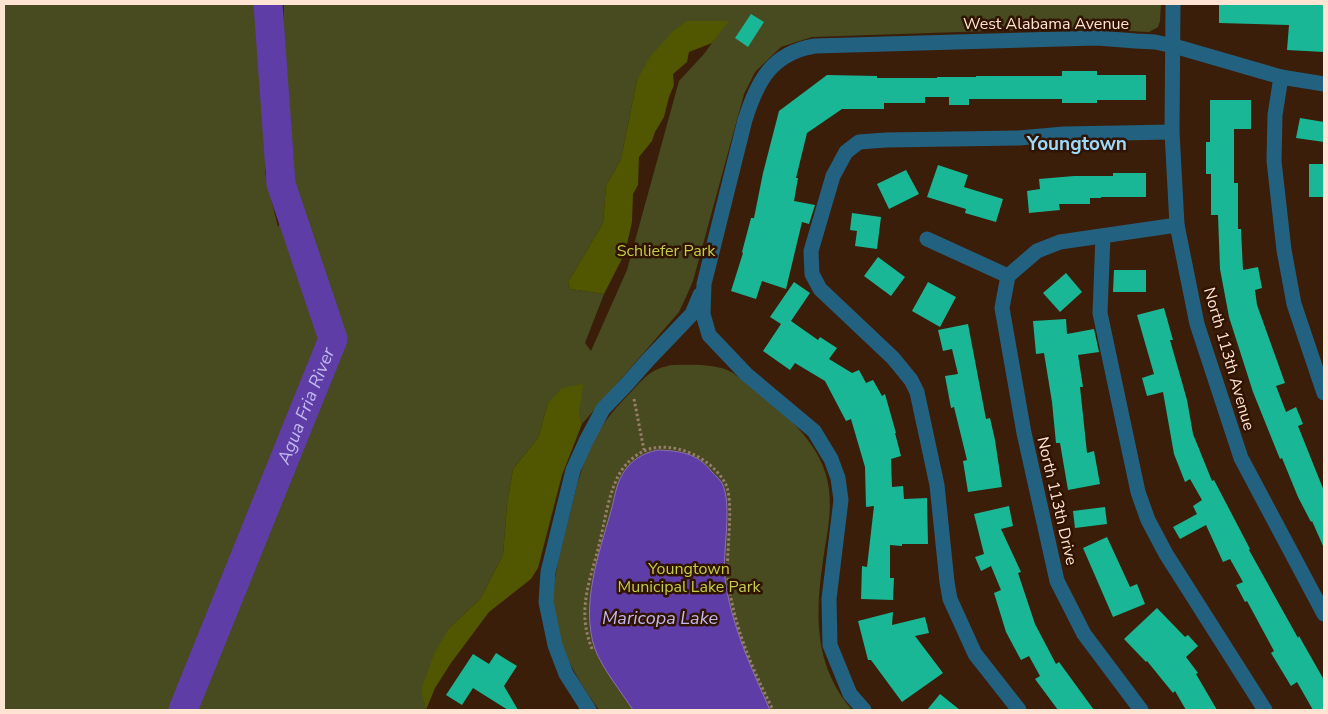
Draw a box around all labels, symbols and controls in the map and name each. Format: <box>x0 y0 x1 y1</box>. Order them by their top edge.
street label: West Alabama Avenue <box>963 13 1129 35</box>
district label: Youngtown <box>1026 131 1127 157</box>
park label: Schliefer Park <box>617 240 716 262</box>
street label: North 113th Avenue <box>1198 285 1260 433</box>
water label: Agua Fria River <box>271 344 340 469</box>
street label: North 113th Drive <box>1032 435 1082 567</box>
park label: Youngtown Municipal Lake Park <box>618 558 761 598</box>
water label: Maricopa Lake <box>602 606 718 630</box>

